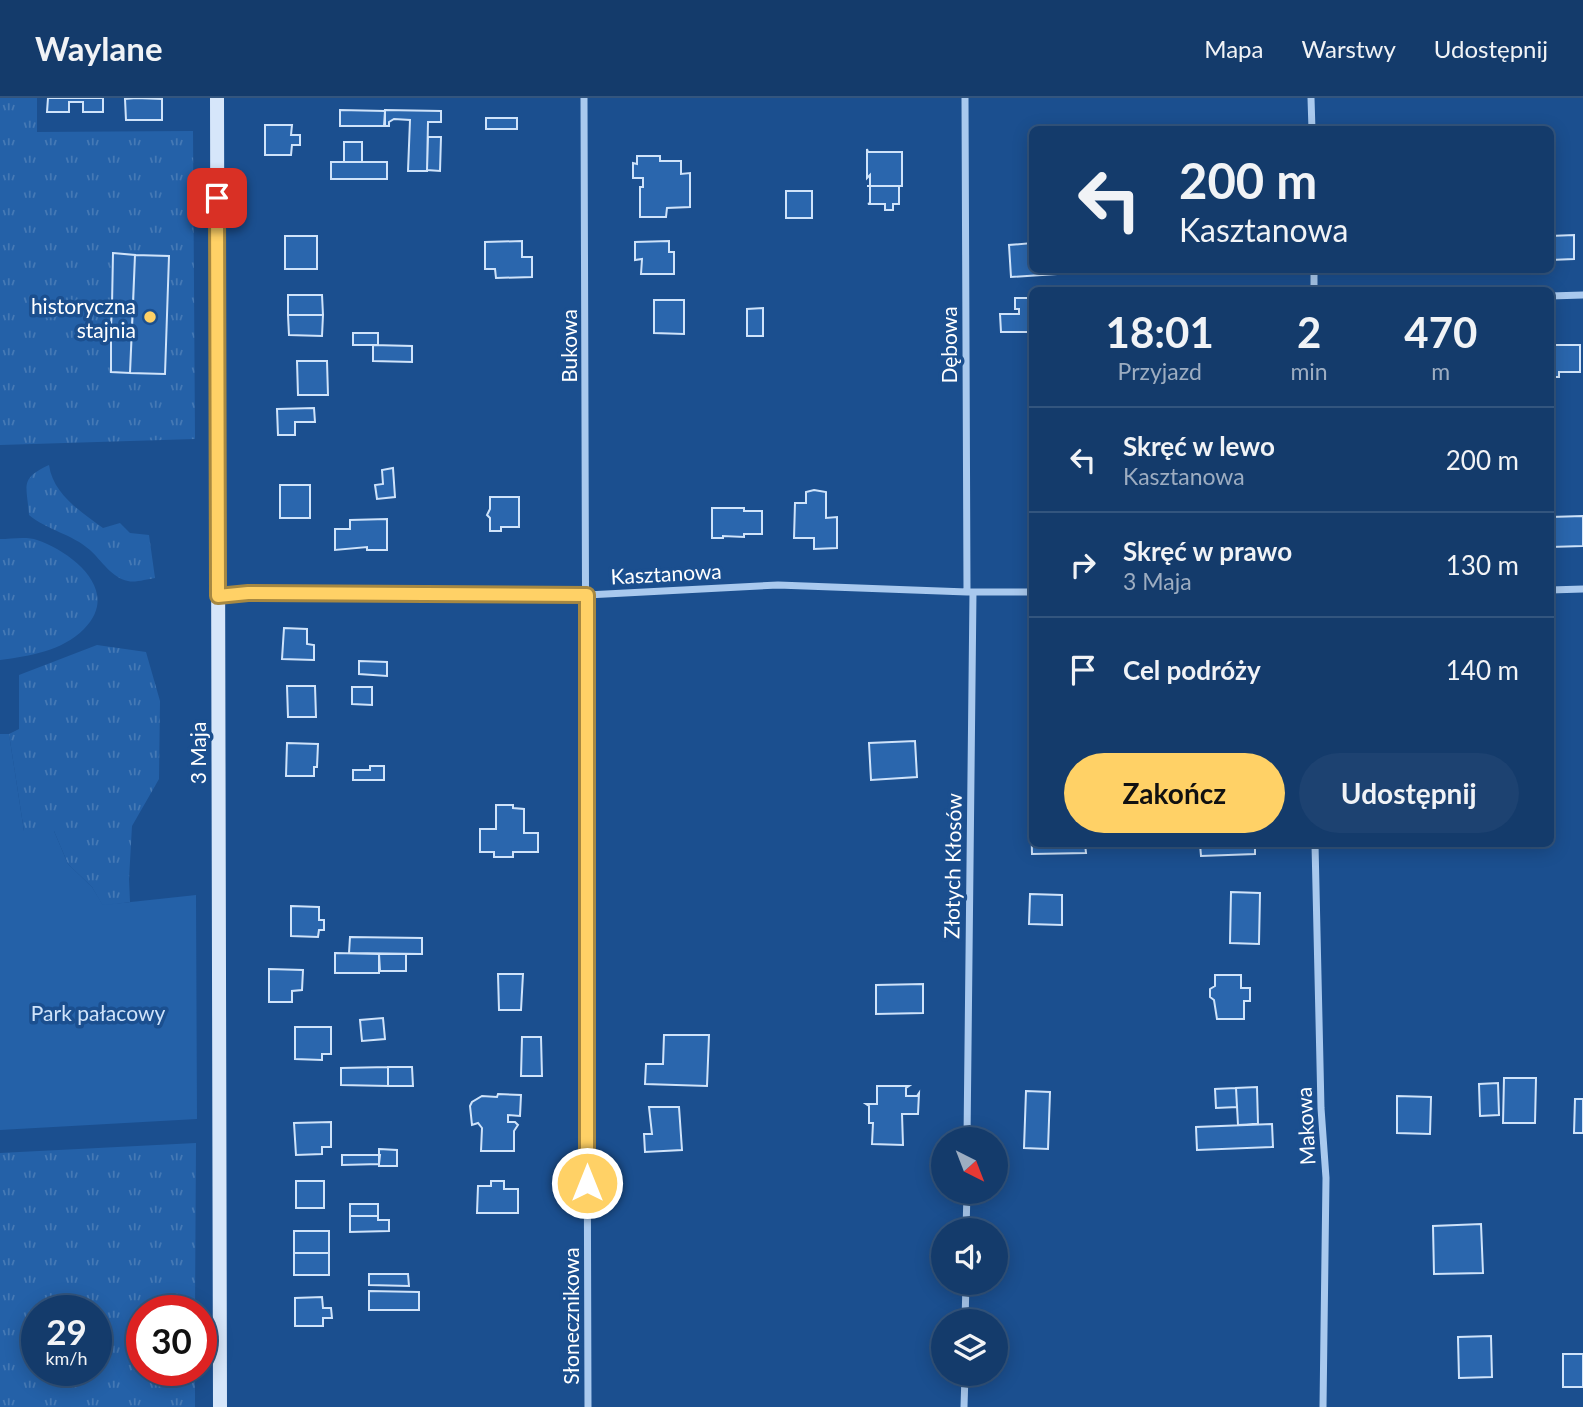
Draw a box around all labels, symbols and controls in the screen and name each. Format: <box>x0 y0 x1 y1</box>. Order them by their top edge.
text: Waylane <box>35 28 163 68</box>
text: Mapa <box>1204 34 1263 63</box>
text: Warstwy <box>1301 34 1396 63</box>
text: Udostępnij <box>1434 34 1548 63</box>
text: 200 m <box>1179 151 1317 209</box>
icon: left <box>1064 154 1155 245</box>
pin <box>187 168 247 228</box>
icon: arrive <box>198 179 236 217</box>
text: Kasztanowa <box>1179 210 1348 249</box>
place label: historyczna stajnia <box>31 293 136 342</box>
street label: Dębowa <box>936 306 961 384</box>
text: 18:01 <box>1106 307 1214 357</box>
text: 2 <box>1297 307 1321 357</box>
text: 470 <box>1404 307 1477 357</box>
marker: historyczna stajnia <box>142 309 158 325</box>
street label: Bukowa <box>556 309 581 383</box>
text: Przyjazd <box>1118 357 1202 385</box>
text: min <box>1290 357 1328 385</box>
text: m <box>1431 357 1450 385</box>
text: Skręć w lewo <box>1123 430 1275 462</box>
icon: left <box>1064 441 1102 479</box>
text: 200 m <box>1446 444 1519 476</box>
text: Kasztanowa <box>1123 462 1245 490</box>
text: Skręć w prawo <box>1123 535 1292 567</box>
icon: right <box>1064 546 1102 584</box>
text: 130 m <box>1446 549 1519 581</box>
street label: Kasztanowa <box>610 558 722 588</box>
text: 3 Maja <box>1123 567 1192 595</box>
icon: arrive <box>1064 651 1102 689</box>
text: Cel podróży <box>1123 654 1261 686</box>
text: 140 m <box>1446 654 1519 686</box>
street label: 3 Maja <box>185 722 210 784</box>
button: Zakończ <box>1064 753 1285 833</box>
button: Udostępnij <box>1299 753 1519 833</box>
street label: Złotych Kłosów <box>938 793 966 939</box>
park label: Park pałacowy <box>31 1000 165 1025</box>
street label: Makowa <box>1290 1086 1320 1166</box>
north arrow <box>931 1127 1008 1204</box>
map controls <box>931 1127 1008 1386</box>
position arrow <box>550 1146 624 1220</box>
button: sound <box>931 1218 1008 1295</box>
street label: Słonecznikowa <box>558 1247 583 1385</box>
speed limit sign: 30 <box>126 1295 217 1386</box>
button: layers <box>931 1309 1008 1386</box>
text: 29 <box>46 1310 87 1352</box>
text: km/h <box>45 1347 88 1369</box>

